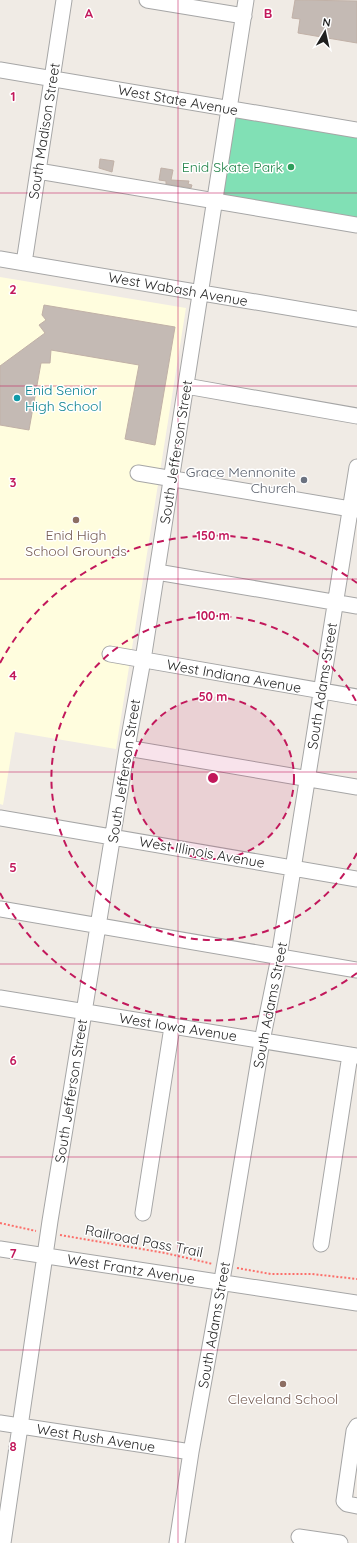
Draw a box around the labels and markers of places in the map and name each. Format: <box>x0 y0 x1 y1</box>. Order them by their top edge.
place label: Enid Skate Park <box>182 158 283 176</box>
marker: Enid Skate Park <box>286 162 296 172</box>
place label: Enid Senior High School <box>25 381 102 415</box>
marker: Enid Senior High School <box>12 393 22 403</box>
place label: Grace Mennonite Church <box>186 463 296 497</box>
marker: Grace Mennonite Church <box>299 475 309 485</box>
marker: Enid High School Grounds <box>71 515 81 525</box>
place label: Enid High School Grounds <box>25 526 127 560</box>
centre of rings <box>206 771 220 785</box>
marker: Cleveland School <box>278 1379 288 1389</box>
place label: Cleveland School <box>228 1390 338 1408</box>

